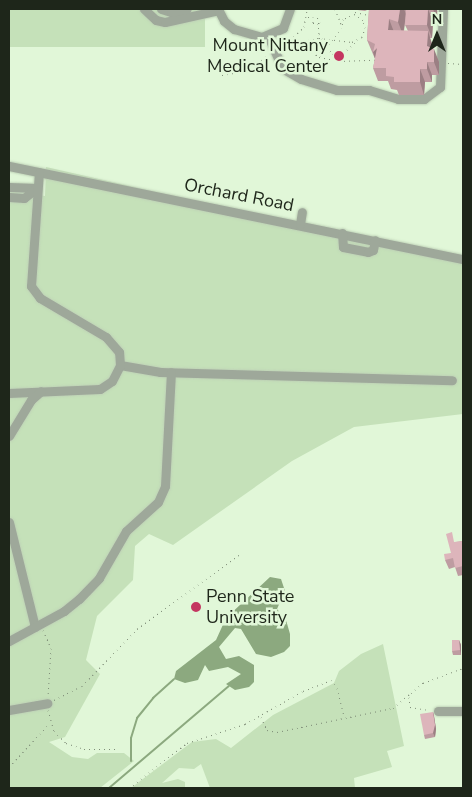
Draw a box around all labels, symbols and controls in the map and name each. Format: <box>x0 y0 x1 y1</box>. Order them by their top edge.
north arrow <box>412 10 462 60</box>
text: N <box>432 10 442 29</box>
place label: Mount Nittany Medical Center <box>207 35 328 78</box>
marker: Mount Nittany Medical Center <box>332 49 346 63</box>
street label: Orchard Road <box>182 174 296 216</box>
place label: Penn State University <box>206 586 294 628</box>
marker: Penn State University <box>190 601 202 613</box>

